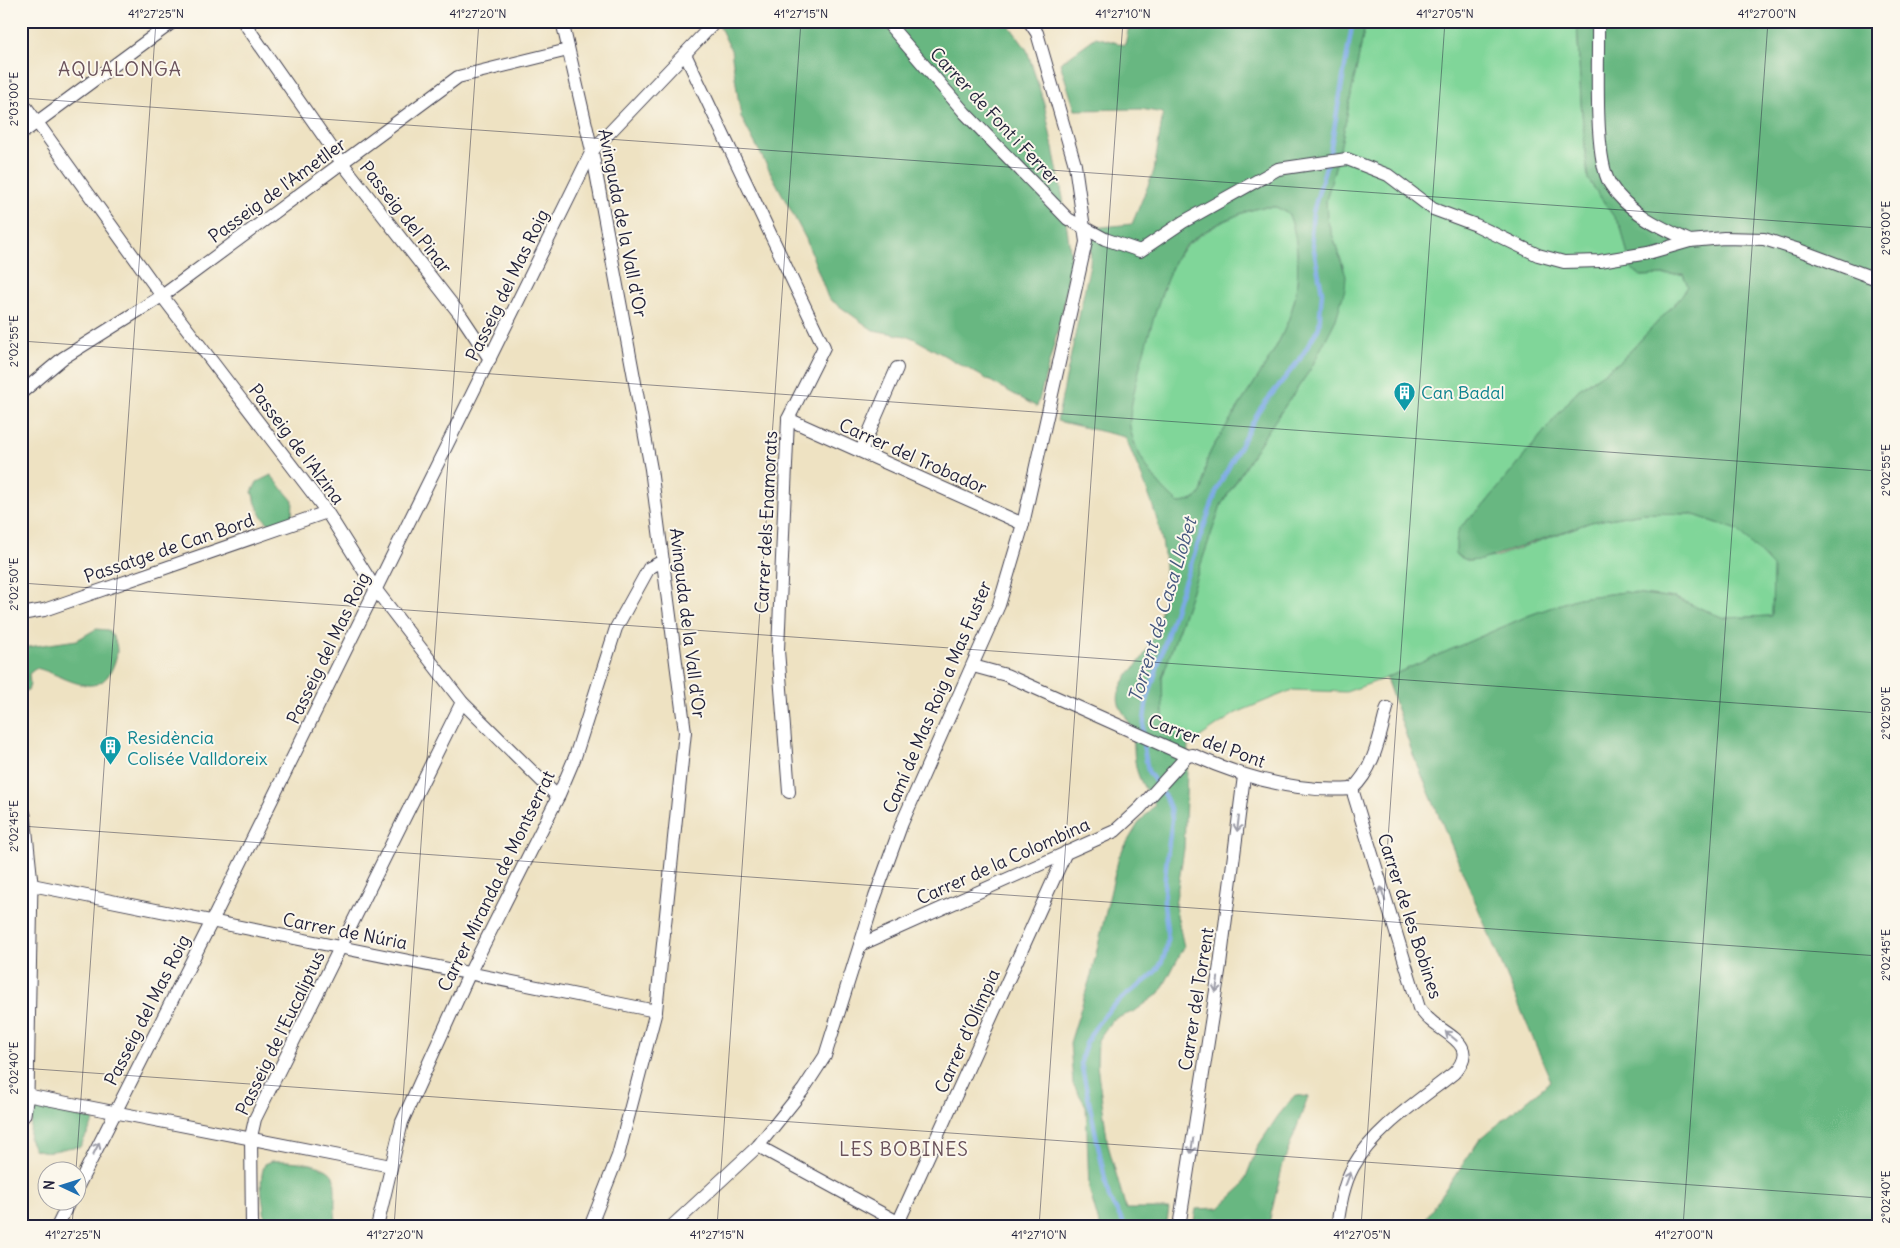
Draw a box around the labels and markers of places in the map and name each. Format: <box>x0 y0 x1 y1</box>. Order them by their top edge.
building icon: Can Badal <box>1393 380 1417 411</box>
place label: Can Badal <box>1421 381 1505 404</box>
place label: Residència Colisée Valldoreix <box>127 726 268 770</box>
building icon: Residència Colisée Valldoreix <box>99 735 123 766</box>

